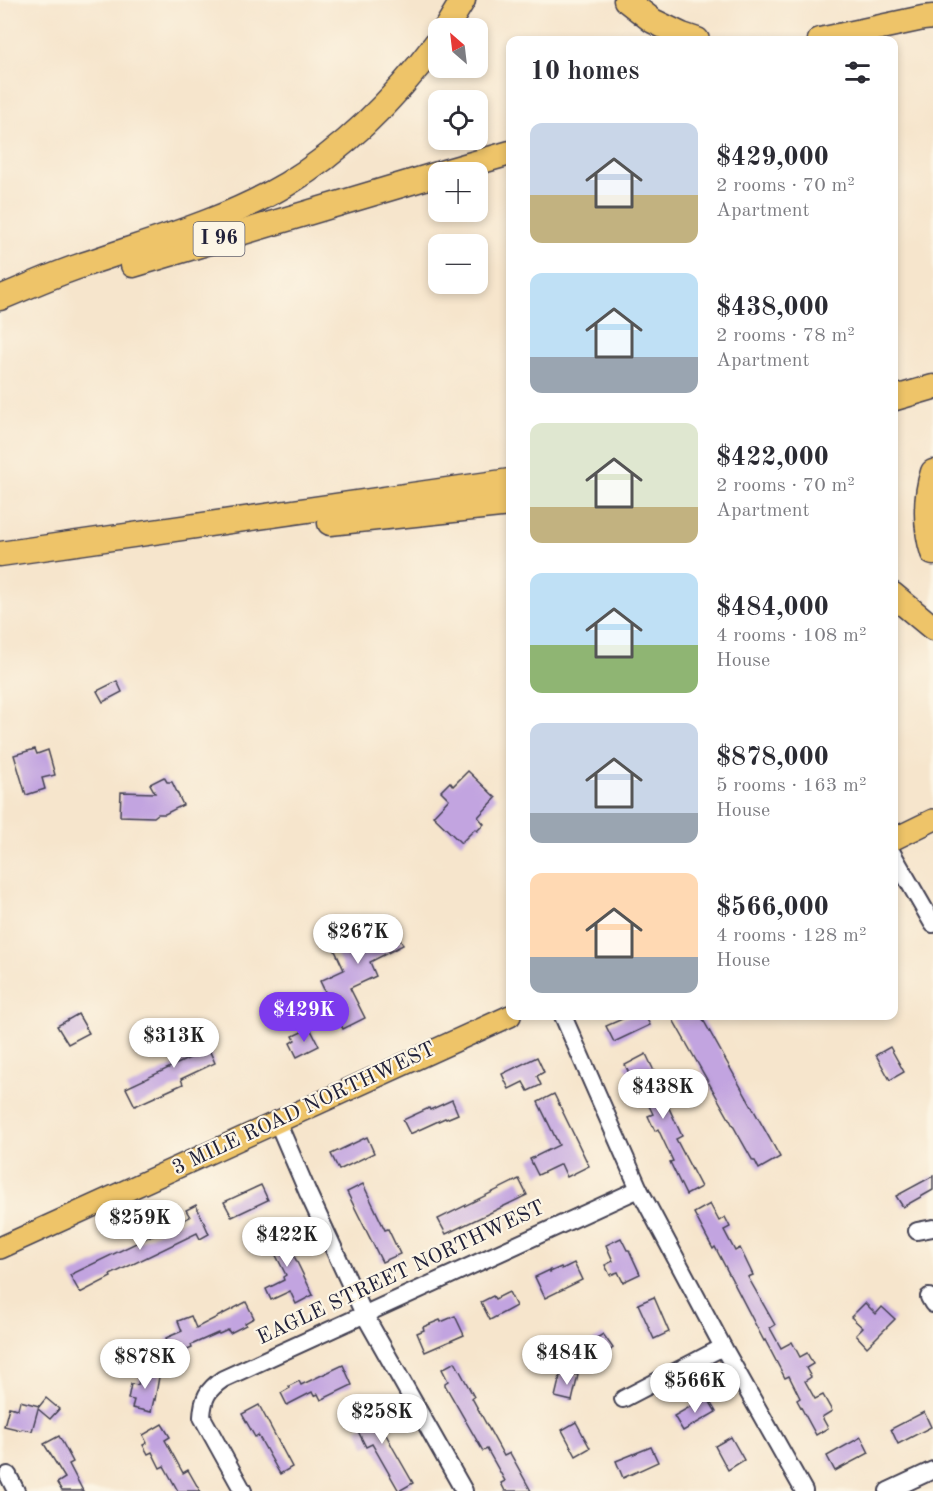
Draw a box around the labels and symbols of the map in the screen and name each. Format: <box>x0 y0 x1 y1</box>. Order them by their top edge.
north arrow <box>428 18 488 78</box>
road number: I 96 <box>194 222 244 256</box>
pin: $267K <box>316 914 400 965</box>
pin: $429K <box>262 992 346 1043</box>
pin: $313K <box>132 1018 216 1069</box>
street label: 3 MILE ROAD NORTHWEST <box>169 1039 439 1179</box>
pin: $438K <box>621 1069 705 1120</box>
street label: EAGLE STREET NORTHWEST <box>254 1197 548 1349</box>
pin: $259K <box>98 1200 182 1251</box>
pin: $422K <box>245 1217 329 1268</box>
pin: $484K <box>525 1335 609 1386</box>
pin: $878K <box>103 1339 187 1390</box>
pin: $566K <box>653 1363 737 1414</box>
pin: $258K <box>340 1394 424 1445</box>

